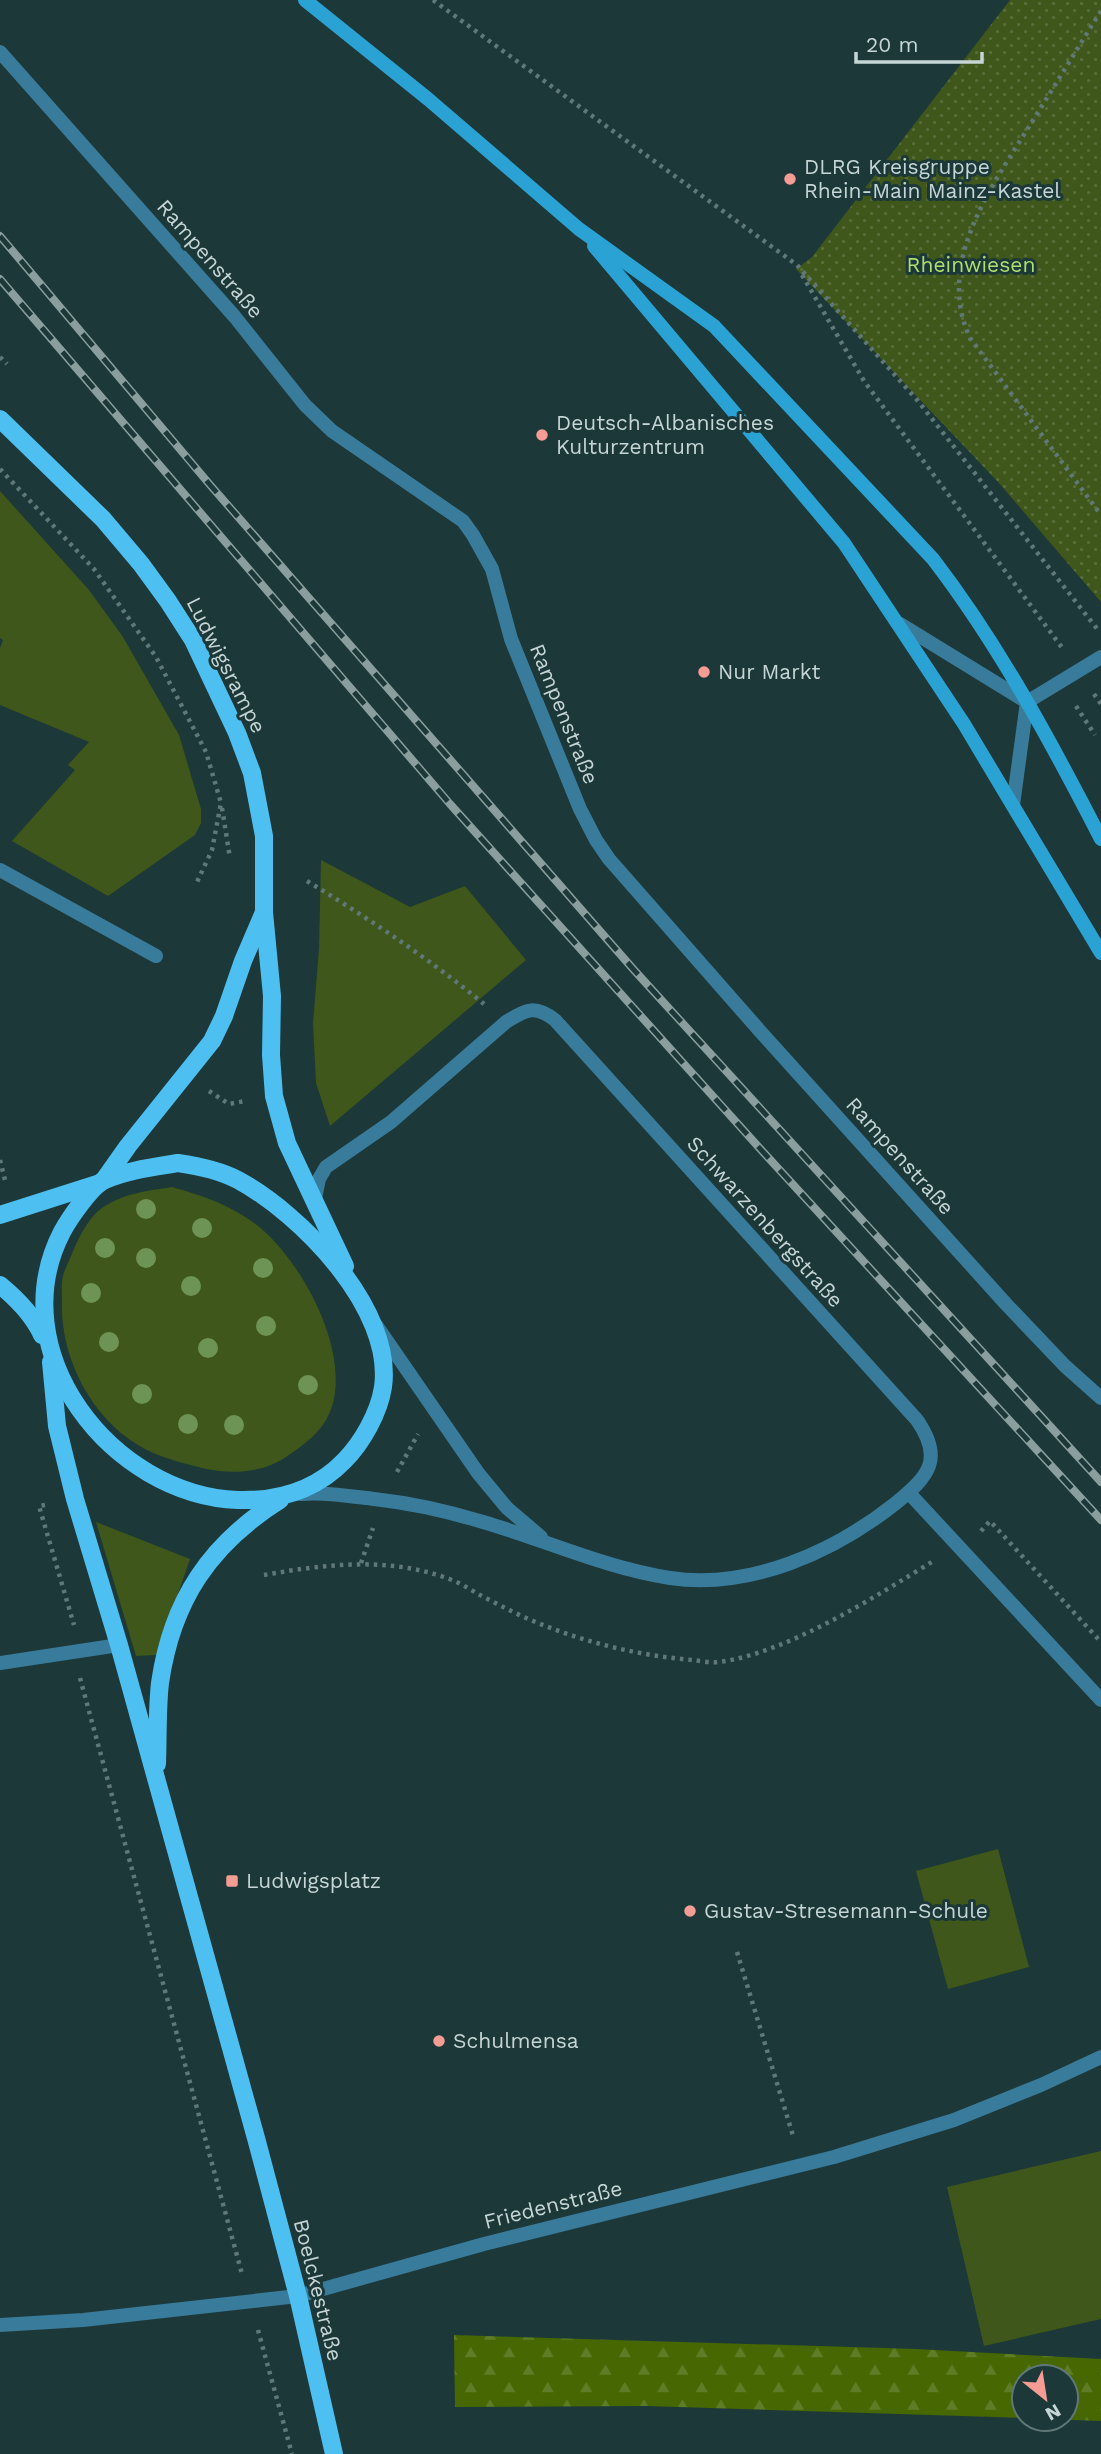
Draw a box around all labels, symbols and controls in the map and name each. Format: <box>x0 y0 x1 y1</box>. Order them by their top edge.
scale bar <box>856 21 982 65</box>
text: 20 m <box>866 32 918 57</box>
place label: DLRG Kreisgruppe Rhein-Main Mainz-Kastel <box>804 154 1061 203</box>
marker: DLRG Kreisgruppe Rhein-Main Mainz-Kastel <box>782 171 798 187</box>
street label: Rampenstraße <box>152 194 269 323</box>
park label: Rheinwiesen <box>907 252 1035 277</box>
place label: Deutsch-Albanisches Kulturzentrum <box>556 410 774 459</box>
marker: Deutsch-Albanisches Kulturzentrum <box>534 427 550 443</box>
street label: Ludwigsrampe <box>181 593 271 737</box>
street label: Rampenstraße <box>525 640 604 788</box>
place label: Nur Markt <box>718 659 821 684</box>
marker: Nur Markt <box>696 664 712 680</box>
street label: Rampenstraße <box>841 1092 960 1219</box>
street label: Schwarzenbergstraße <box>682 1131 849 1312</box>
place label: Ludwigsplatz <box>246 1868 381 1893</box>
marker: Ludwigsplatz <box>224 1873 240 1889</box>
place label: Gustav-Stresemann-Schule <box>704 1898 988 1923</box>
marker: Gustav-Stresemann-Schule <box>682 1903 698 1919</box>
place label: Schulmensa <box>453 2028 579 2053</box>
marker: Schulmensa <box>431 2033 447 2049</box>
street label: Friedenstraße <box>481 2175 625 2234</box>
street label: Boelckestraße <box>289 2216 348 2363</box>
north arrow <box>1010 2363 1080 2433</box>
text: N <box>1041 2399 1065 2426</box>

